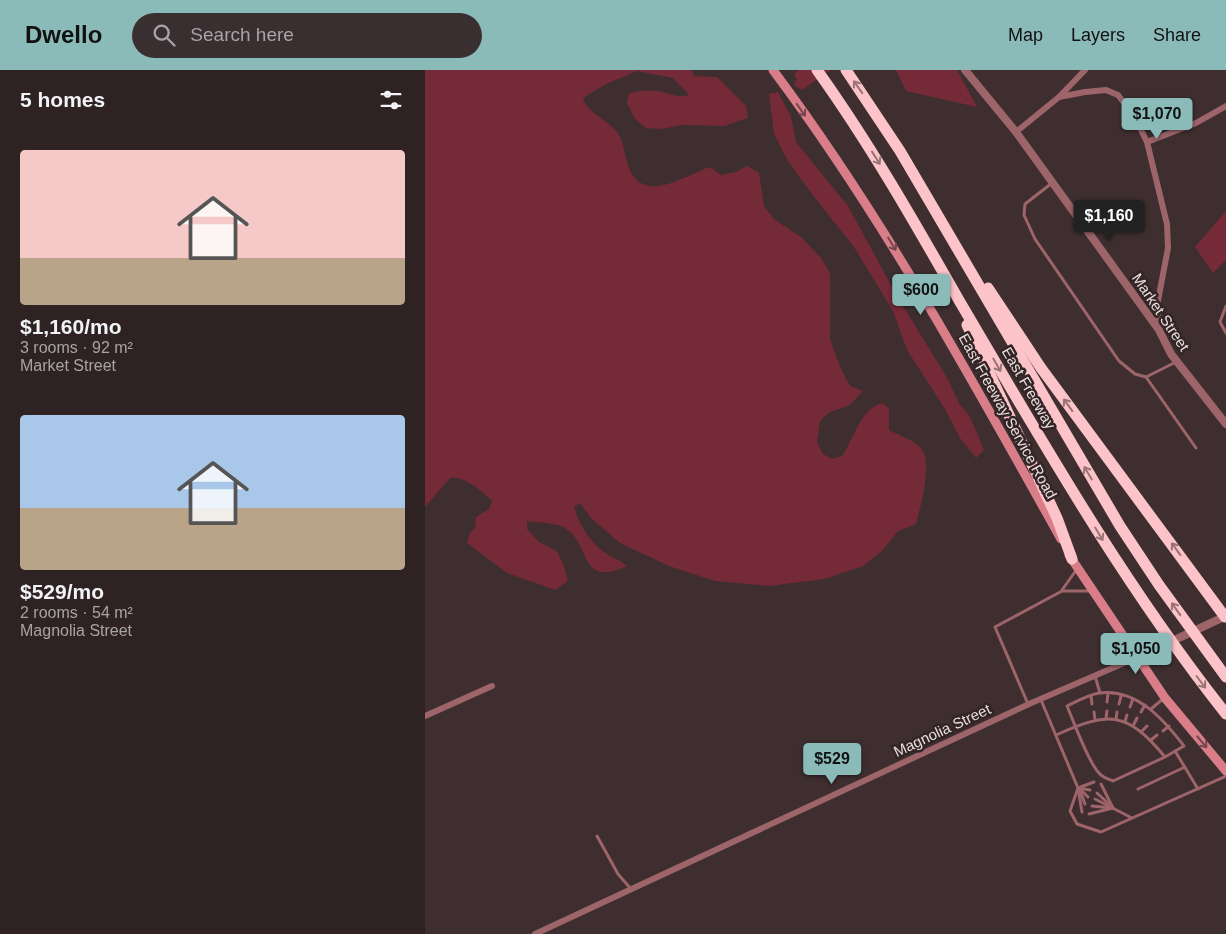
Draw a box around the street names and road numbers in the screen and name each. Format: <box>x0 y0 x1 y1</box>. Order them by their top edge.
street label: Market Street <box>1129 270 1194 355</box>
street label: East Freeway Service Road <box>955 331 1061 501</box>
street label: East Freeway <box>999 344 1060 432</box>
street label: Magnolia Street <box>891 700 994 760</box>

